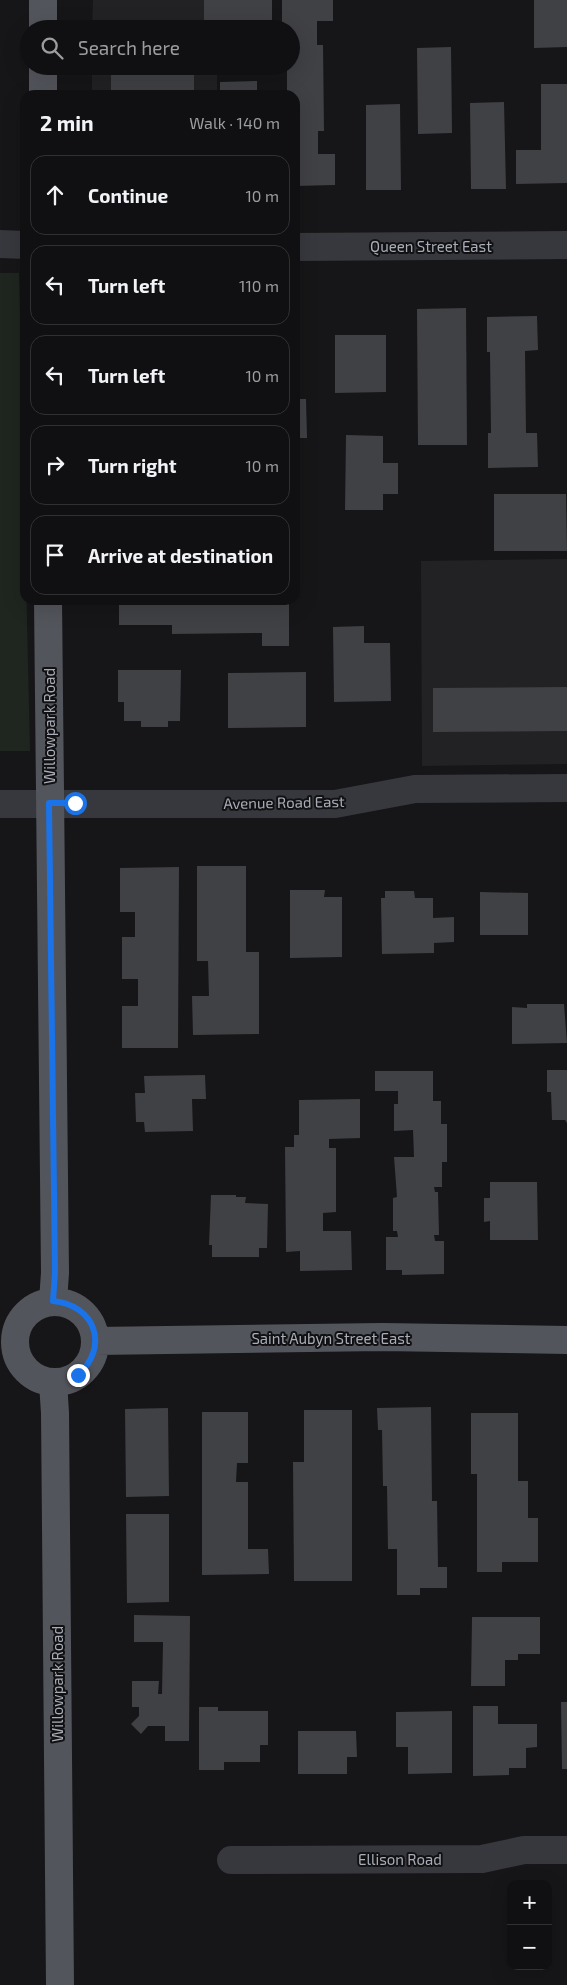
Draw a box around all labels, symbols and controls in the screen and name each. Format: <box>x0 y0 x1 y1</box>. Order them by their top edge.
search box <box>20 20 300 75</box>
icon: search <box>38 34 66 62</box>
text: Search here <box>78 36 180 59</box>
text: 2 min <box>40 110 94 135</box>
text: Walk · 140 m <box>189 113 280 132</box>
icon: ahead <box>41 181 69 209</box>
text: Continue <box>88 184 168 207</box>
text: 10 m <box>245 186 279 205</box>
street label: Queen Street East <box>370 237 492 256</box>
icon: left <box>41 271 69 299</box>
text: Turn left <box>88 274 165 297</box>
text: 110 m <box>239 276 279 295</box>
icon: left <box>41 361 69 389</box>
text: Turn left <box>88 364 165 387</box>
text: 10 m <box>245 366 279 385</box>
icon: right <box>41 451 69 479</box>
text: Turn right <box>88 454 176 477</box>
text: 10 m <box>245 456 279 475</box>
icon: arrive <box>41 541 69 569</box>
text: Arrive at destination <box>88 544 273 567</box>
street label: Willowpark Road <box>40 668 58 784</box>
route start <box>64 792 87 815</box>
street label: Avenue Road East <box>223 792 345 812</box>
street label: Saint Aubyn Street East <box>251 1329 411 1347</box>
route end <box>67 1364 90 1387</box>
street label: Willowpark Road <box>48 1626 66 1742</box>
street label: Ellison Road <box>358 1850 442 1868</box>
map controls <box>507 1880 552 1970</box>
button: + <box>507 1880 552 1925</box>
button: − <box>507 1925 552 1970</box>

